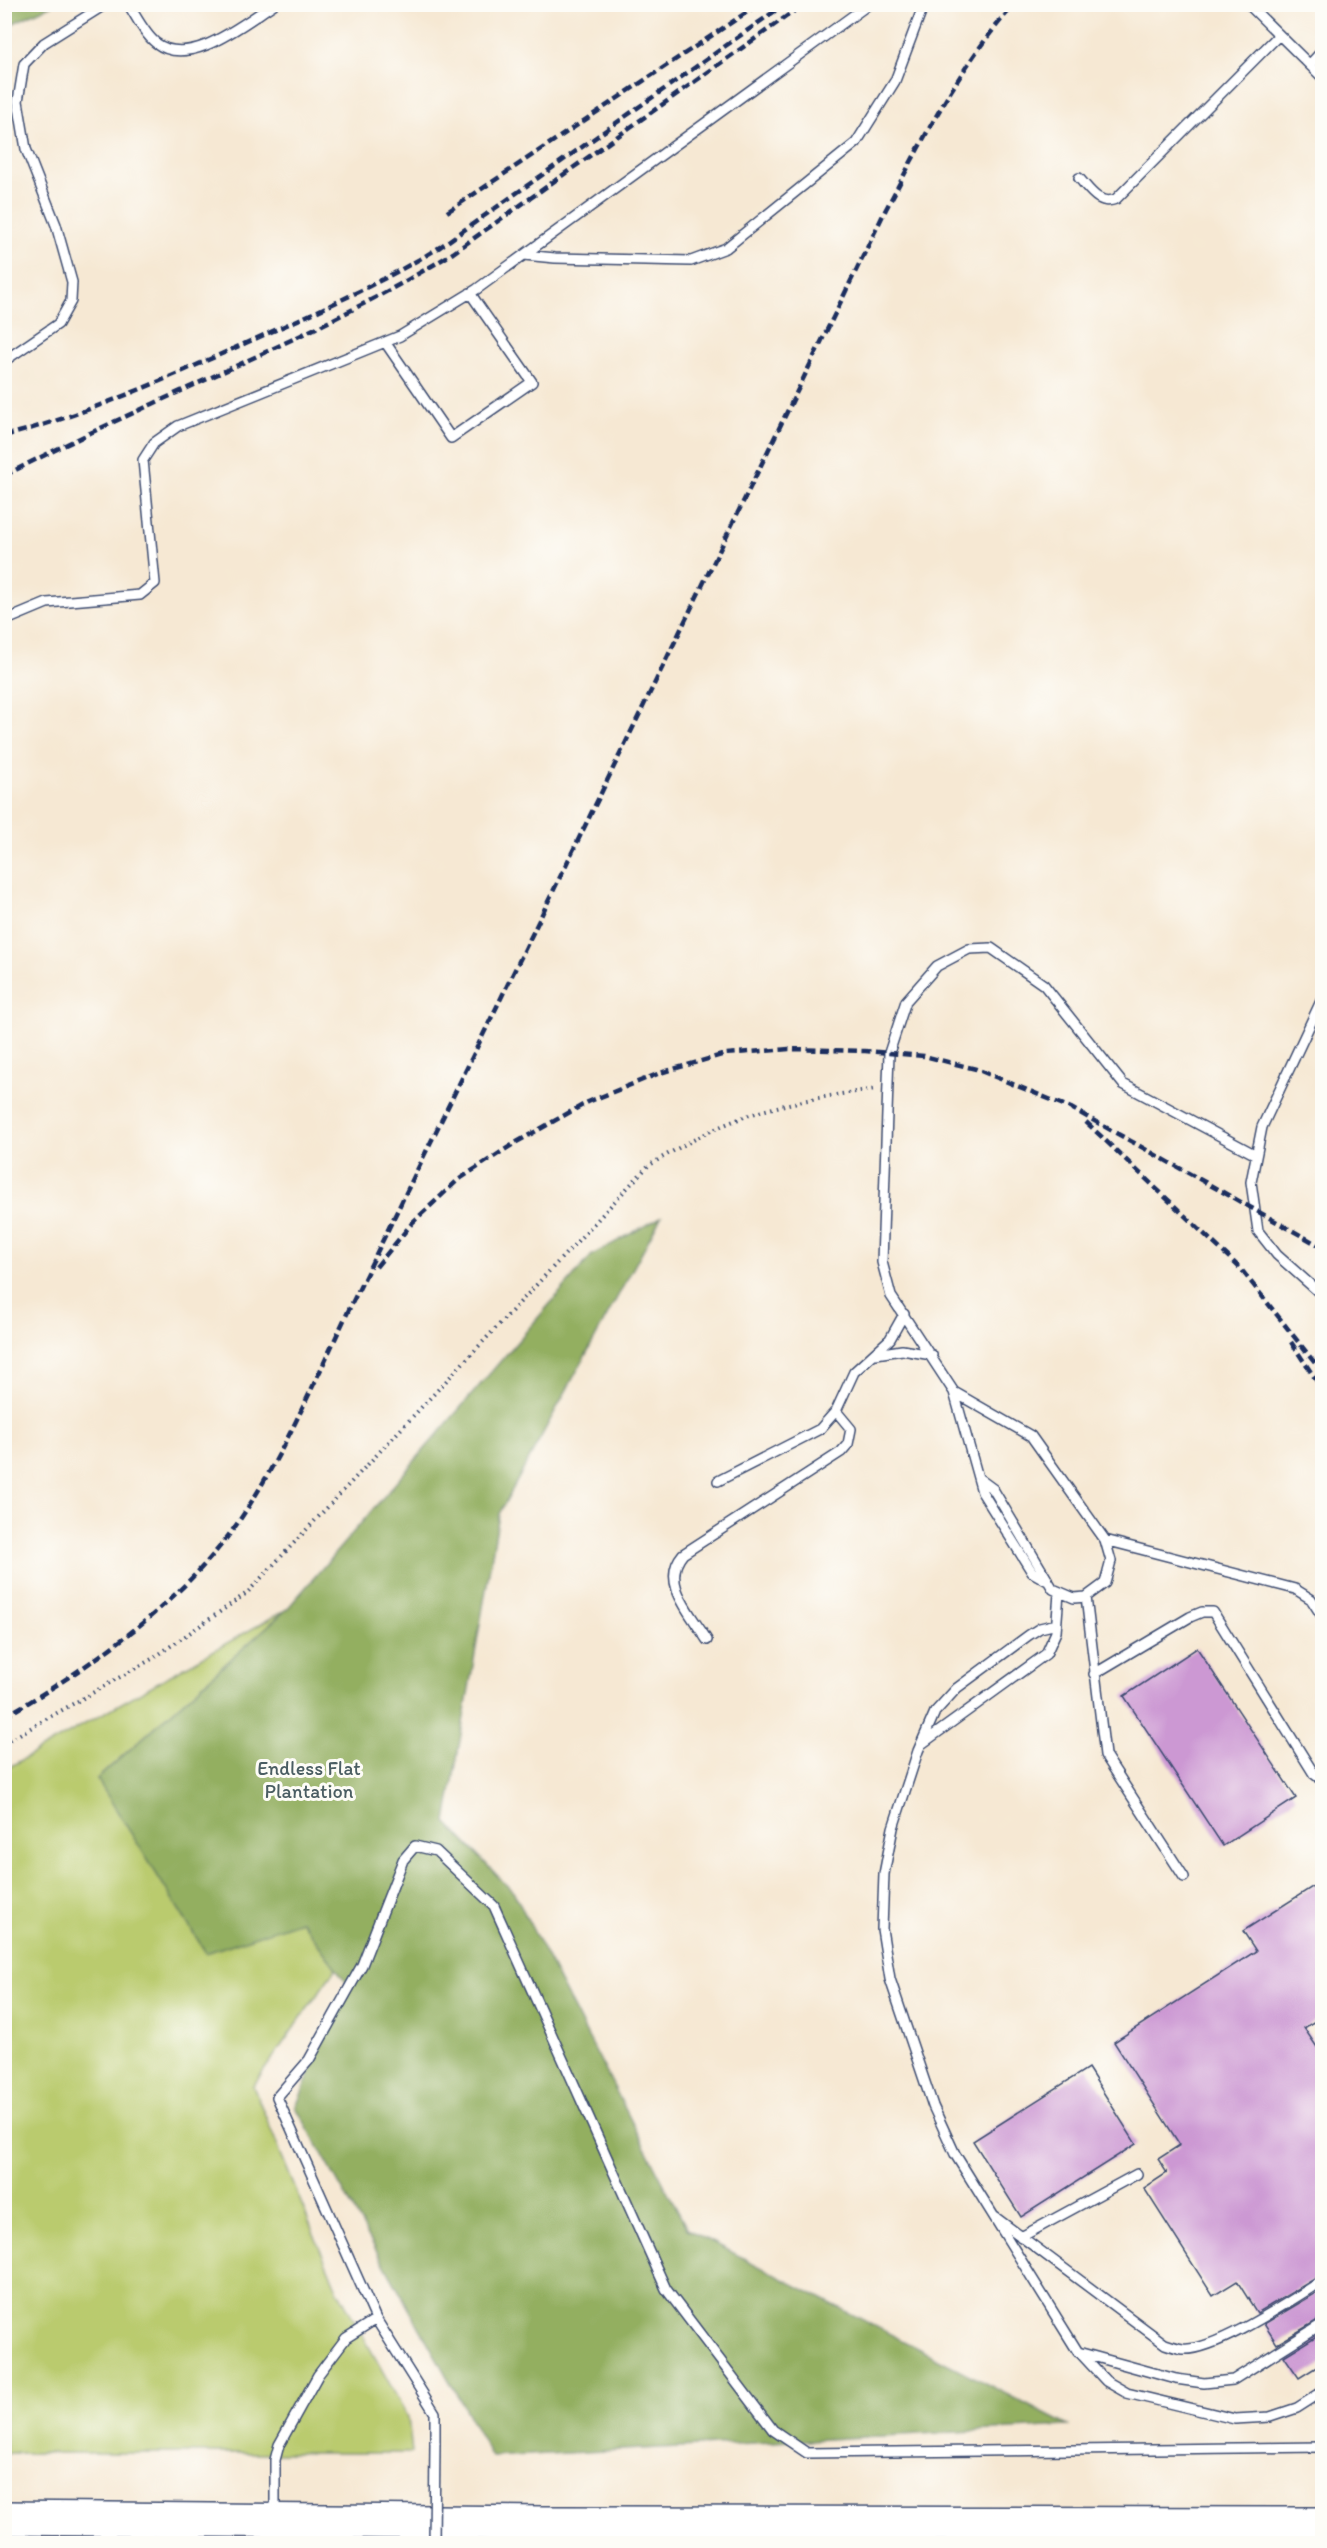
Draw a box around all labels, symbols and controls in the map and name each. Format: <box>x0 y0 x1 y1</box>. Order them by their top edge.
park label: Endless Flat Plantation <box>257 1756 361 1803</box>

